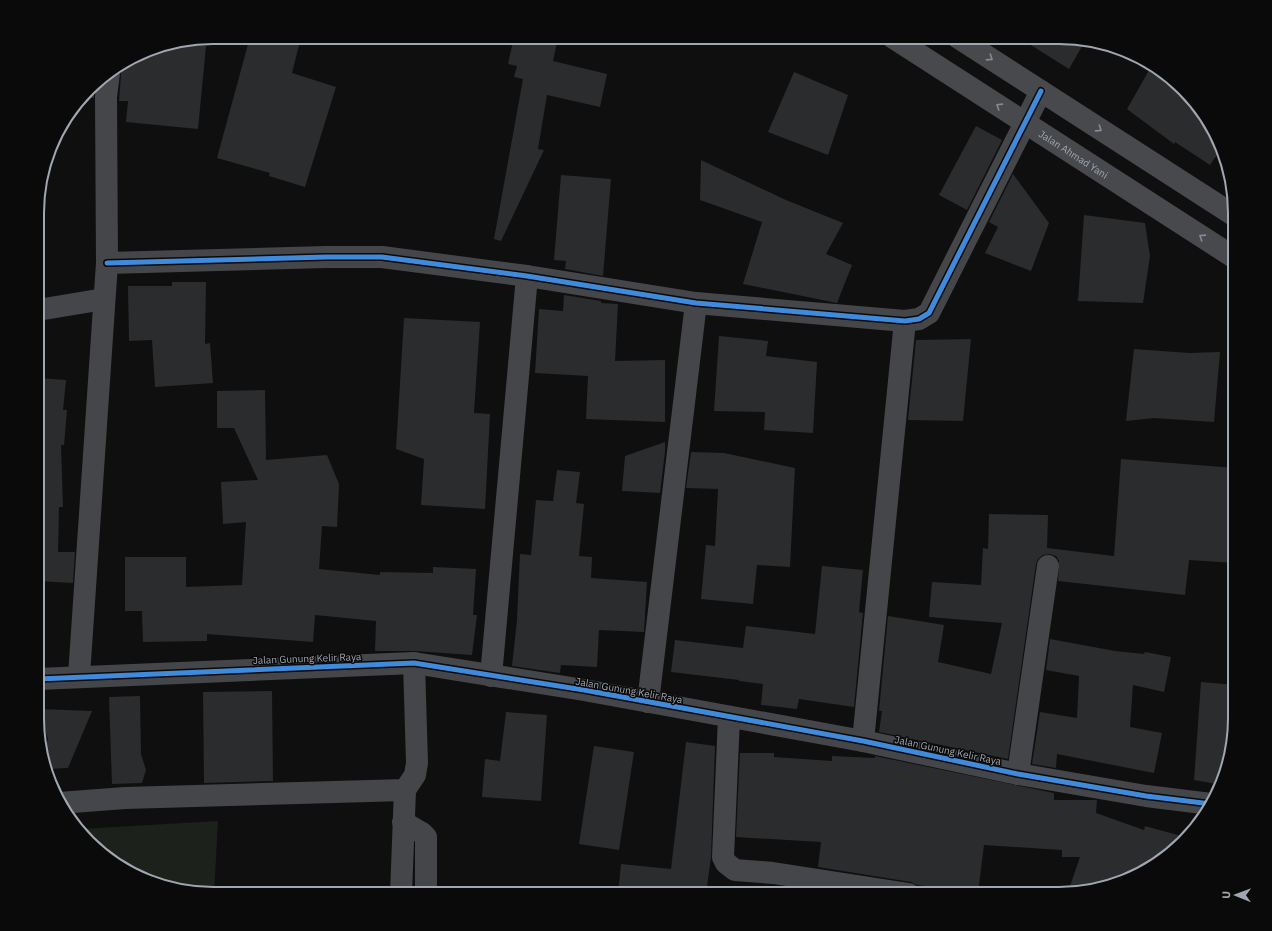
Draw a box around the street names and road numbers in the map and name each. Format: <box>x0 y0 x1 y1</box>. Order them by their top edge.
street label: Jalan Ahmad Yani <box>1036 127 1110 182</box>
street label: Jalan Gunung Kelir Raya <box>253 650 362 667</box>
street label: Jalan Gunung Kelir Raya <box>574 675 684 706</box>
street label: Jalan Gunung Kelir Raya <box>893 733 1003 768</box>

